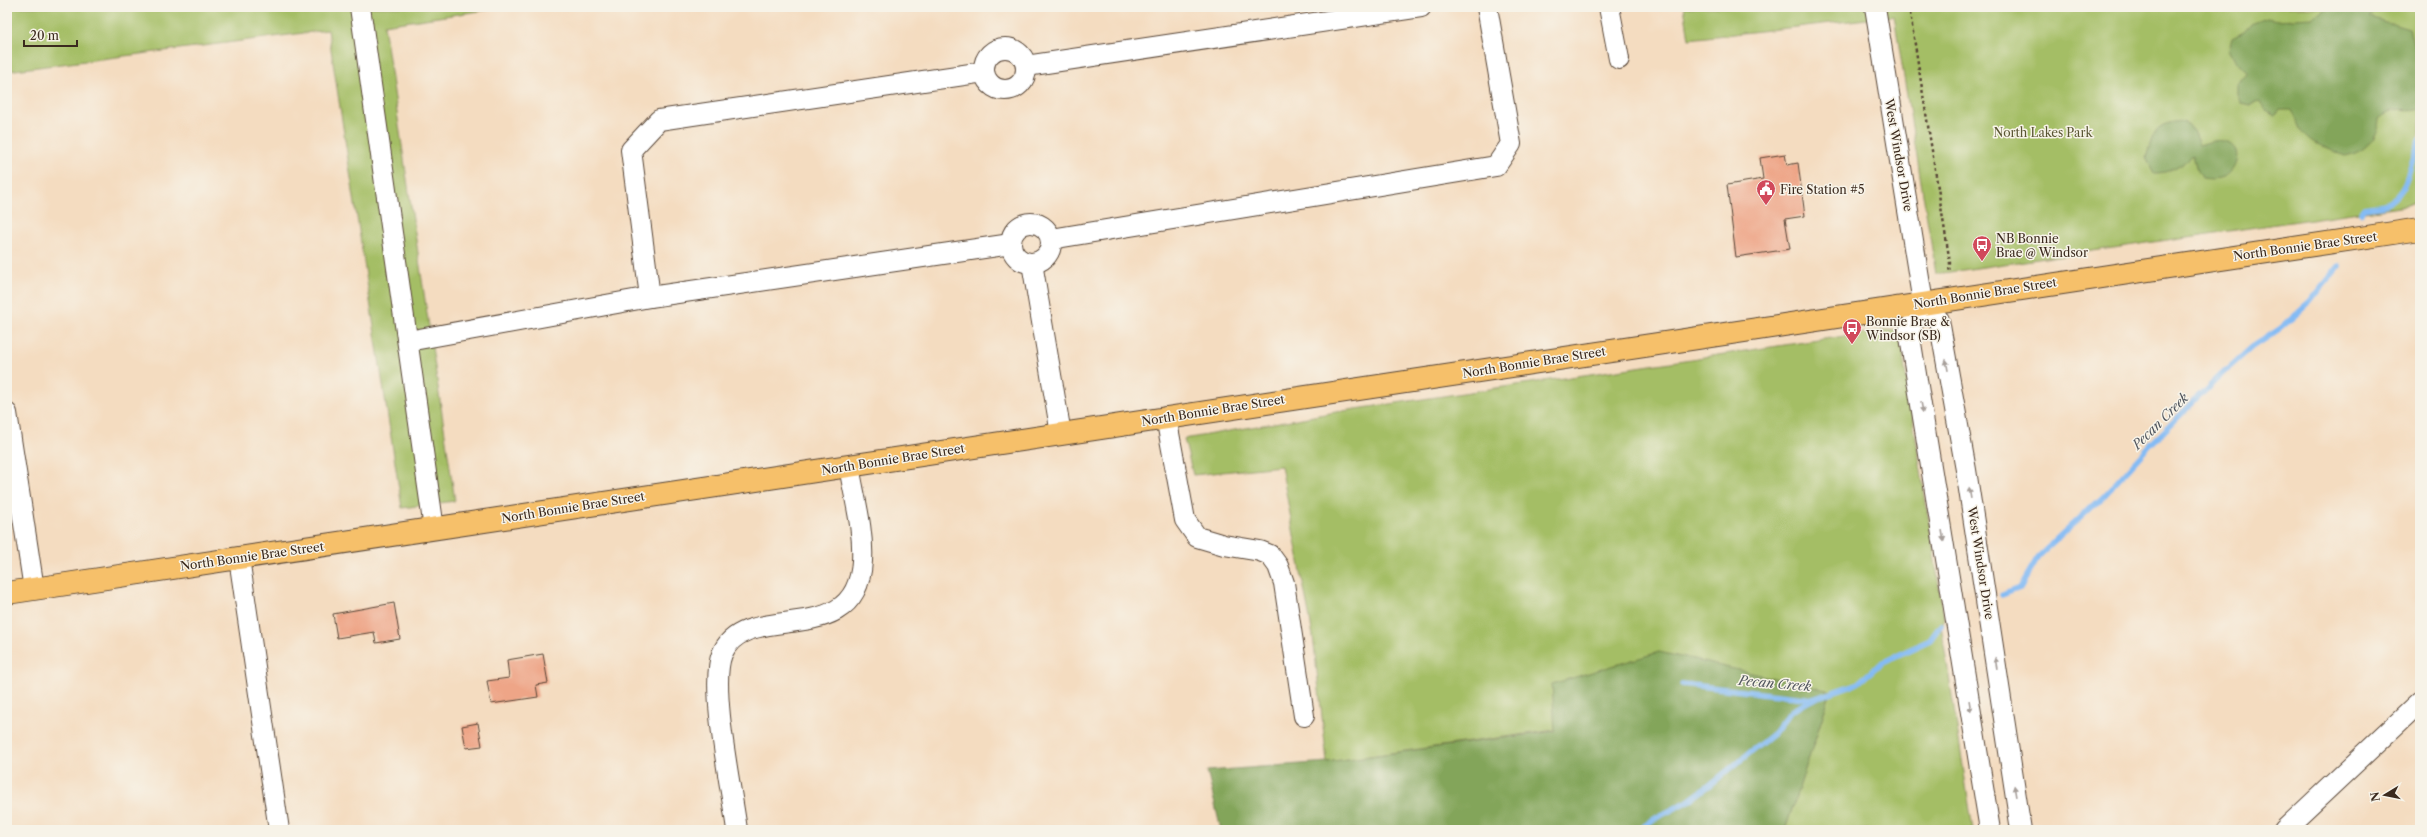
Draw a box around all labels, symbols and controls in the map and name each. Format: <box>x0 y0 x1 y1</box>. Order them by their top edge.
scale bar <box>24 22 77 48</box>
text: 20 m <box>30 28 59 43</box>
street label: West Windsor Drive <box>1882 96 1916 213</box>
park label: North Lakes Park <box>1994 125 2093 140</box>
public building icon: Fire Station #5 <box>1755 178 1777 206</box>
place label: Fire Station #5 <box>1780 182 1864 197</box>
street label: North Bonnie Brae Street <box>2232 228 2379 264</box>
place label: NB Bonnie Brae @ Windsor <box>1996 231 2088 260</box>
bus stop icon: NB Bonnie Brae @ Windsor <box>1971 234 1993 262</box>
street label: North Bonnie Brae Street <box>1912 274 2058 312</box>
place label: Bonnie Brae & Windsor (SB) <box>1865 314 1950 343</box>
bus stop icon: Bonnie Brae & Windsor (SB) <box>1841 317 1863 345</box>
street label: North Bonnie Brae Street <box>1461 343 1607 381</box>
one-way arrow <box>1944 359 1950 371</box>
water label: Pecan Creek <box>2128 389 2192 453</box>
street label: North Bonnie Brae Street <box>1140 391 1286 429</box>
one-way arrow <box>1919 401 1925 414</box>
street label: North Bonnie Brae Street <box>820 440 966 478</box>
one-way arrow <box>1967 487 1973 499</box>
street label: North Bonnie Brae Street <box>500 488 646 526</box>
street label: West Windsor Drive <box>1964 504 1997 621</box>
one-way arrow <box>1940 530 1946 542</box>
street label: North Bonnie Brae Street <box>179 538 326 574</box>
one-way arrow <box>1993 657 1999 669</box>
water label: Pecan Creek <box>1737 672 1812 694</box>
one-way arrow <box>1967 700 1973 712</box>
north arrow <box>2365 775 2405 815</box>
one-way arrow <box>2012 785 2018 798</box>
text: N <box>2367 790 2383 803</box>

